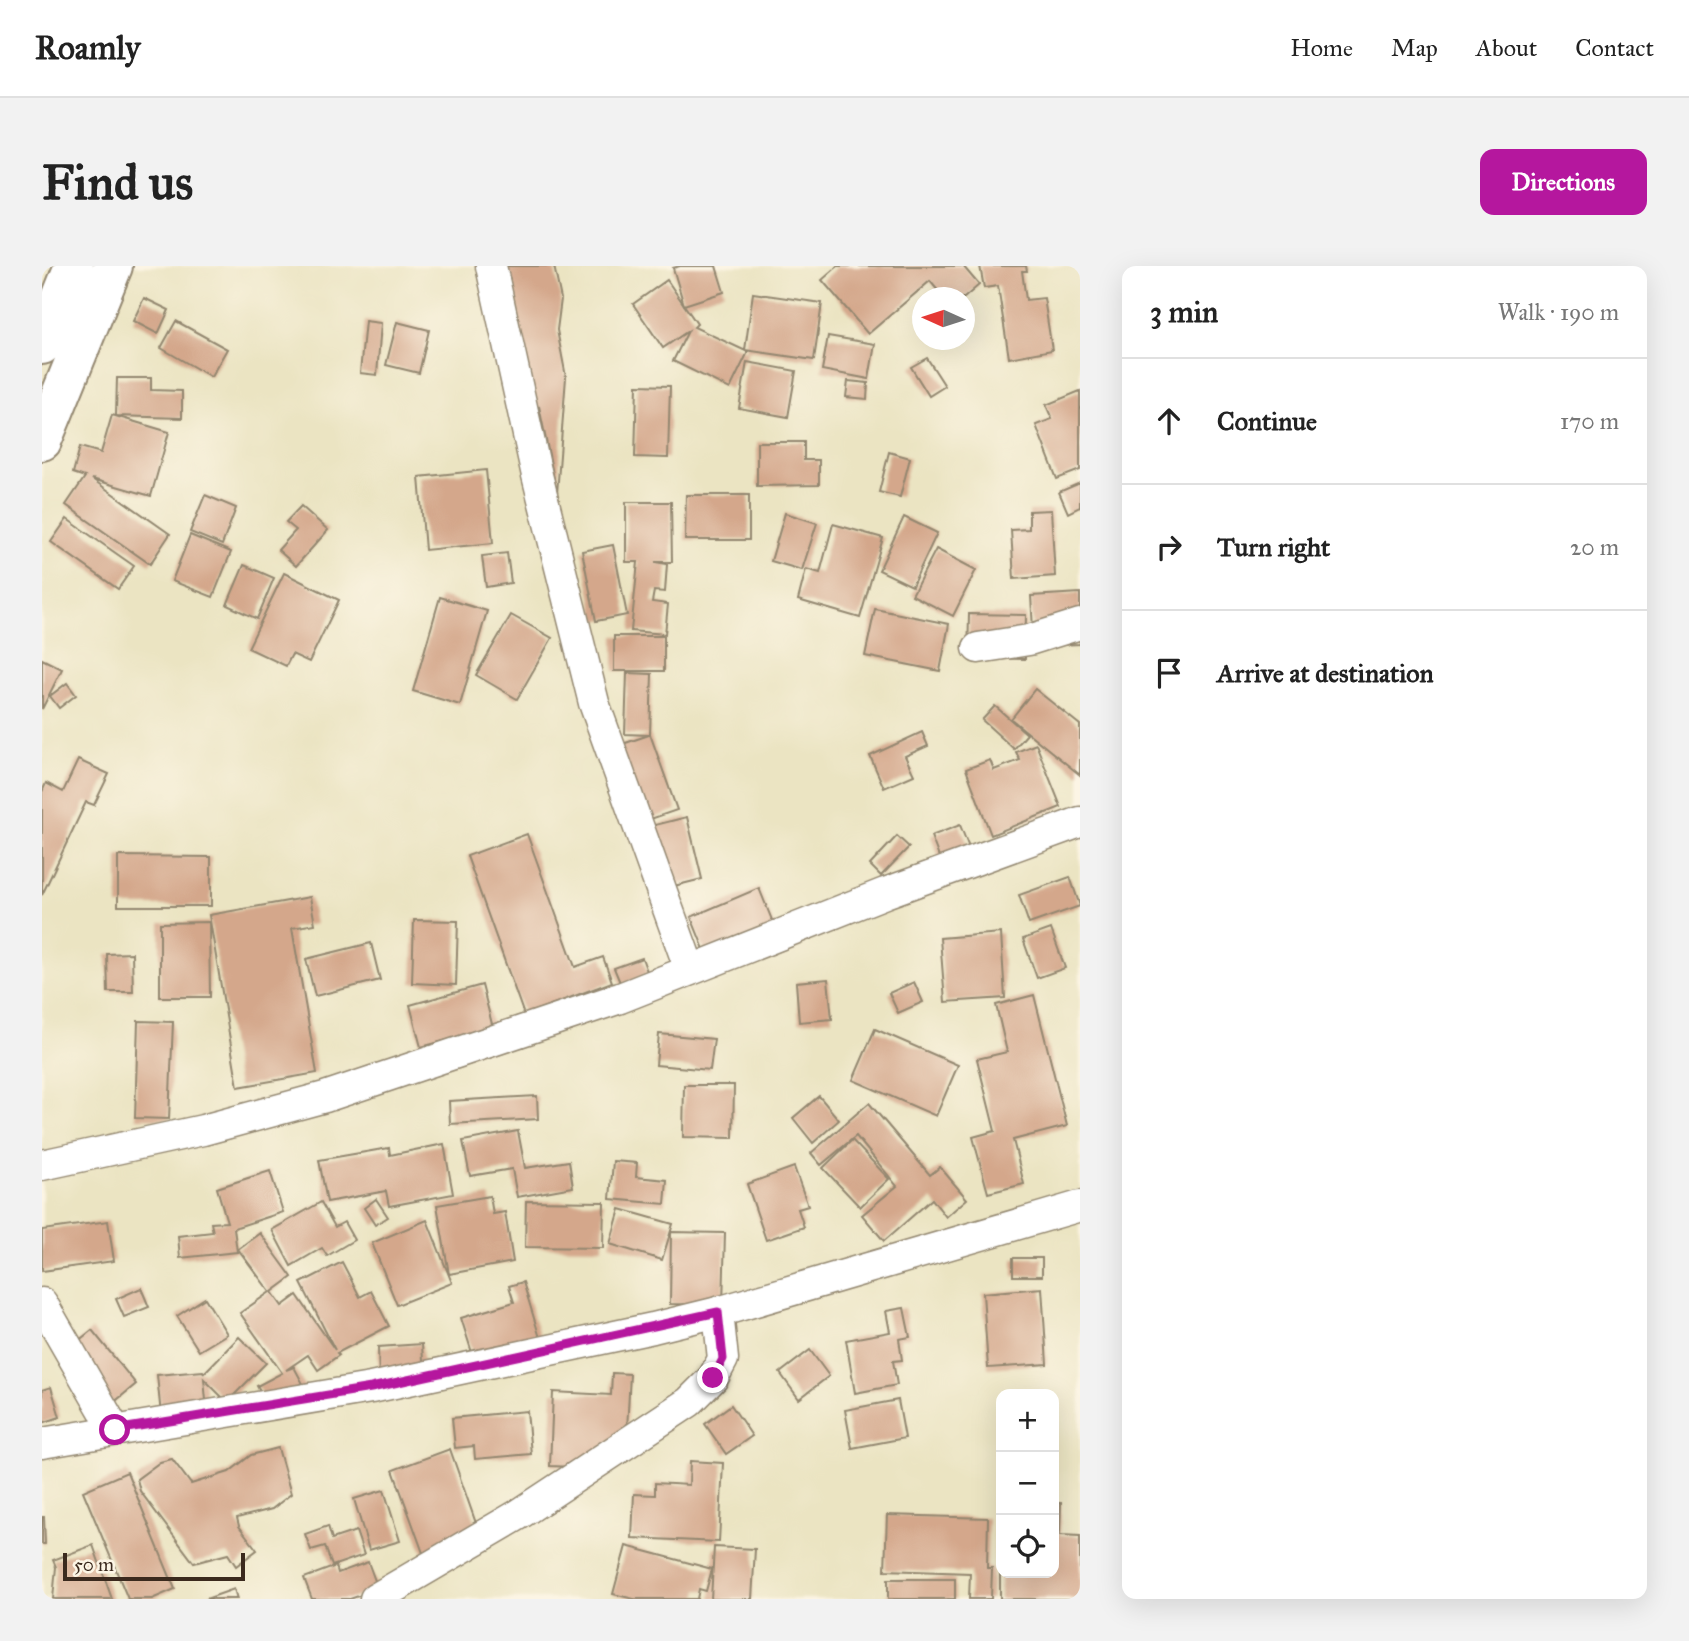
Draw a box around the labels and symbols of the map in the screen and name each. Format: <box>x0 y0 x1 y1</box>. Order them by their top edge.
north arrow <box>912 287 975 350</box>
route end <box>697 1362 728 1393</box>
route start <box>99 1414 130 1445</box>
scale bar <box>63 1550 245 1582</box>

